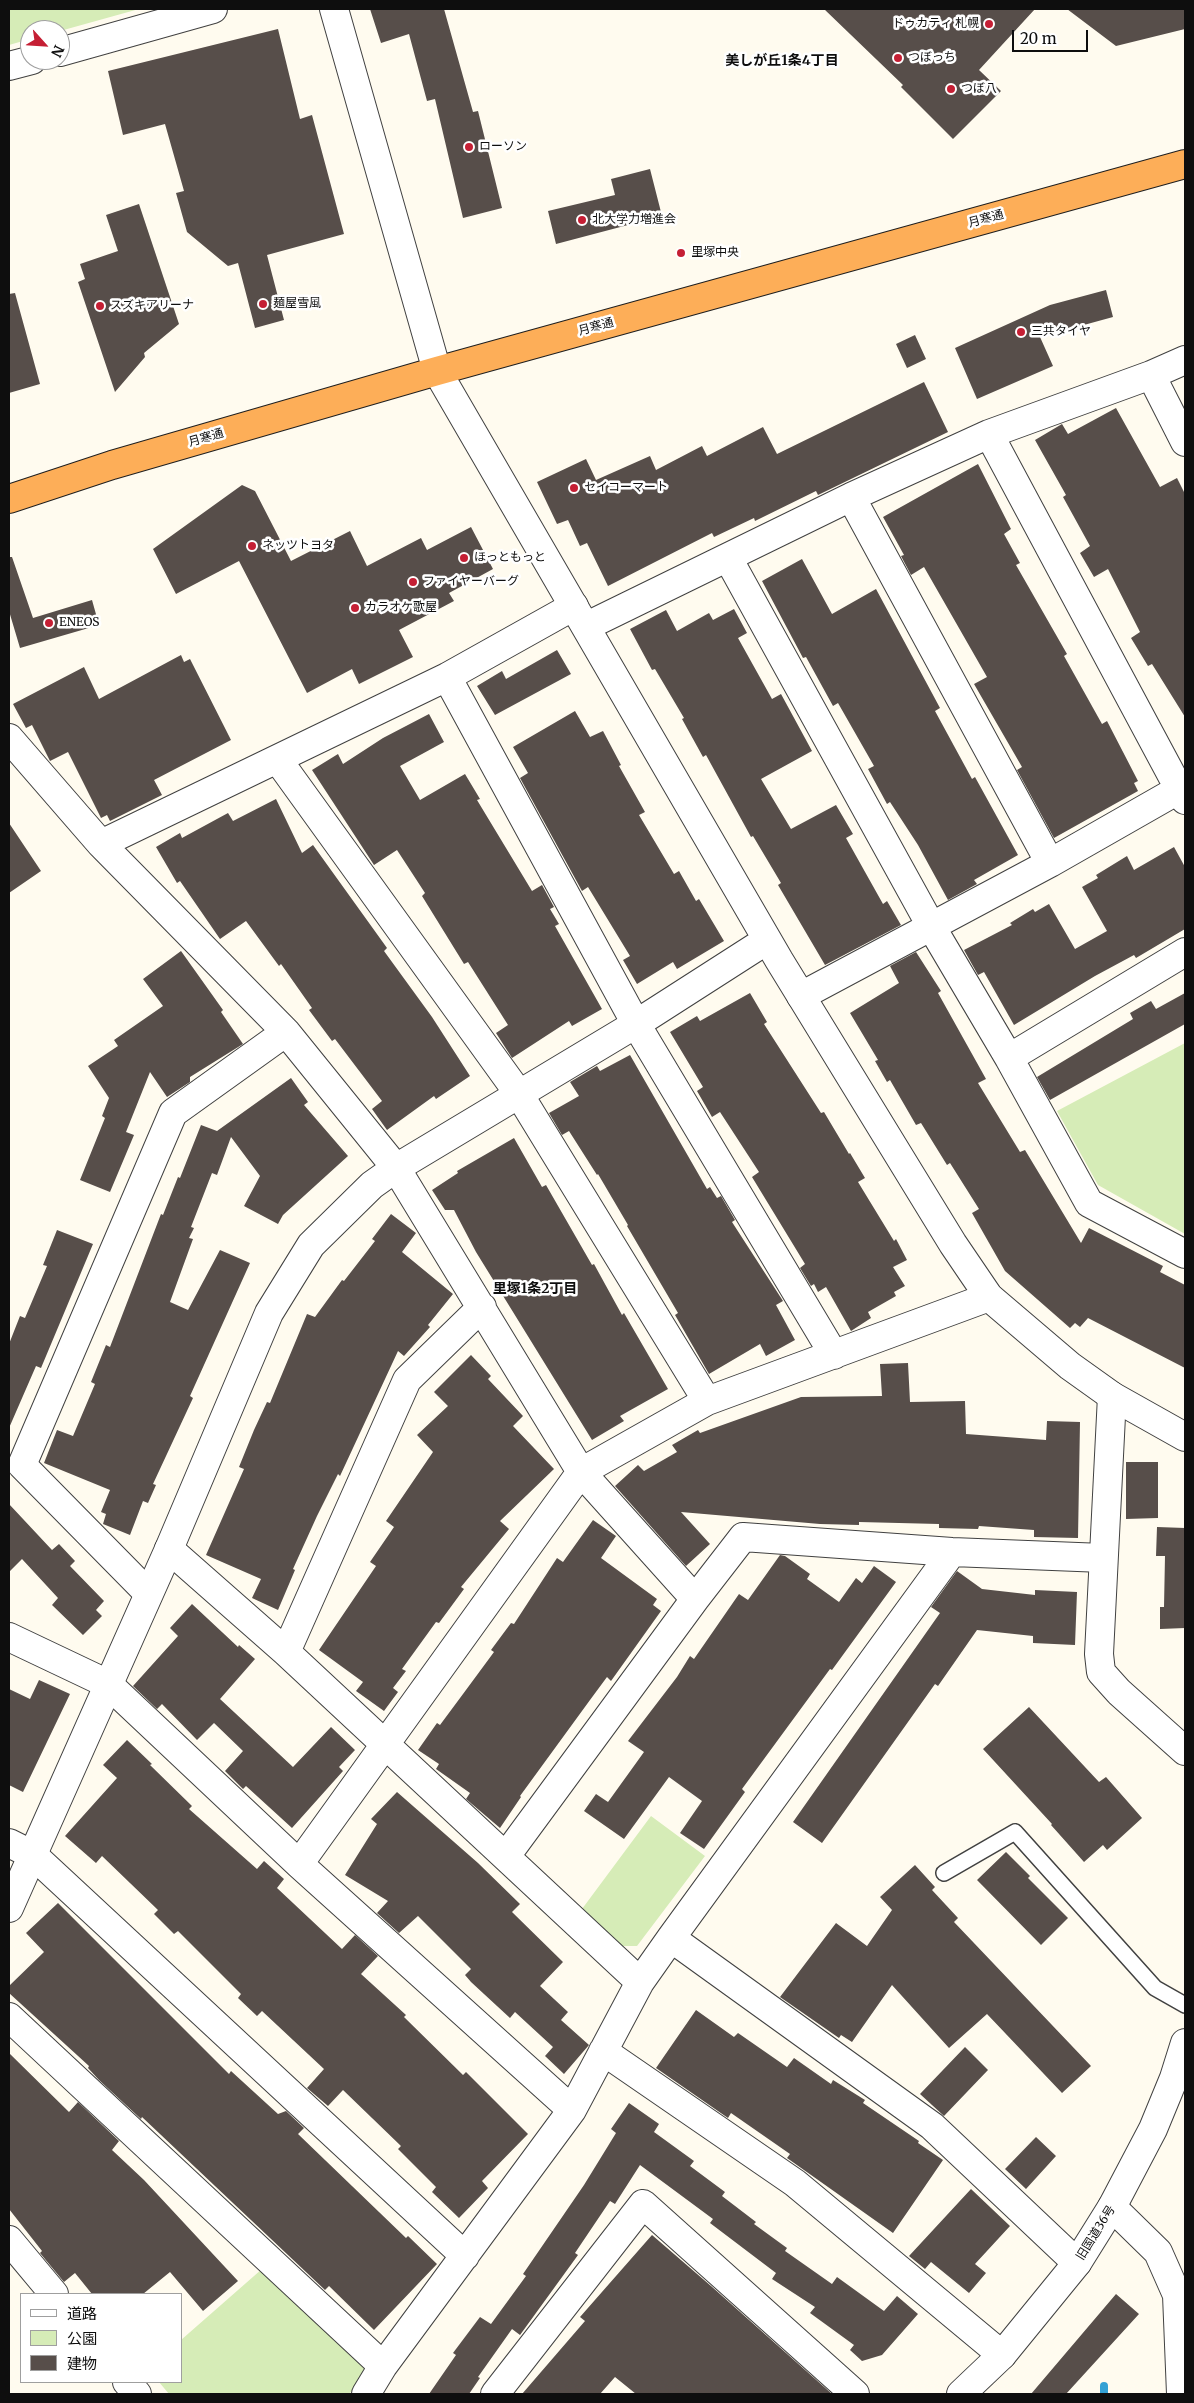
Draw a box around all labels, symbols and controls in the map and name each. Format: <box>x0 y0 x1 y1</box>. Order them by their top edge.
place label: ドゥカティ 札幌 <box>892 17 979 31</box>
marker: ドゥカティ 札幌 <box>983 18 995 30</box>
north arrow <box>20 20 70 70</box>
scale bar <box>1014 20 1090 52</box>
text: 20 m <box>1020 29 1057 48</box>
text: N <box>47 42 68 60</box>
place label: つぼっち <box>908 51 956 65</box>
marker: つぼっち <box>892 52 904 64</box>
district label: 美しが丘1条4丁目 <box>725 53 839 69</box>
place label: つぼ八 <box>961 82 997 96</box>
marker: つぼ八 <box>945 83 957 95</box>
place label: ローソン <box>479 140 527 154</box>
marker: ローソン <box>463 141 475 153</box>
street label: 月寒通 <box>967 207 1005 231</box>
place label: 北大学力増進会 <box>592 213 676 227</box>
marker: 北大学力増進会 <box>576 214 588 226</box>
place label: 里塚中央 <box>691 246 739 260</box>
marker: 里塚中央 <box>675 247 687 259</box>
place label: 麺屋雪風 <box>273 297 321 311</box>
marker: 麺屋雪風 <box>257 298 269 310</box>
place label: スズキアリーナ <box>110 299 194 313</box>
marker: スズキアリーナ <box>94 300 106 312</box>
street label: 月寒通 <box>577 315 615 339</box>
place label: 三共タイヤ <box>1031 325 1091 339</box>
marker: 三共タイヤ <box>1015 326 1027 338</box>
street label: 月寒通 <box>187 426 225 450</box>
place label: セイコーマート <box>584 481 668 495</box>
marker: セイコーマート <box>568 482 580 494</box>
place label: ネッツトヨタ <box>262 539 334 553</box>
marker: ネッツトヨタ <box>246 540 258 552</box>
place label: ほっともっと <box>474 551 546 565</box>
marker: ほっともっと <box>458 552 470 564</box>
place label: ファイヤーバーグ <box>423 575 519 589</box>
marker: ファイヤーバーグ <box>407 576 419 588</box>
place label: カラオケ歌屋 <box>365 601 437 615</box>
marker: カラオケ歌屋 <box>349 602 361 614</box>
place label: ENEOS <box>59 616 99 630</box>
marker: ENEOS <box>43 617 55 629</box>
district label: 里塚1条2丁目 <box>493 1281 577 1297</box>
street label: 旧国道36号 <box>1073 2203 1119 2263</box>
legend <box>20 2293 182 2383</box>
text: 道路 <box>67 2304 97 2323</box>
text: 公園 <box>67 2329 97 2348</box>
text: 建物 <box>67 2354 97 2373</box>

